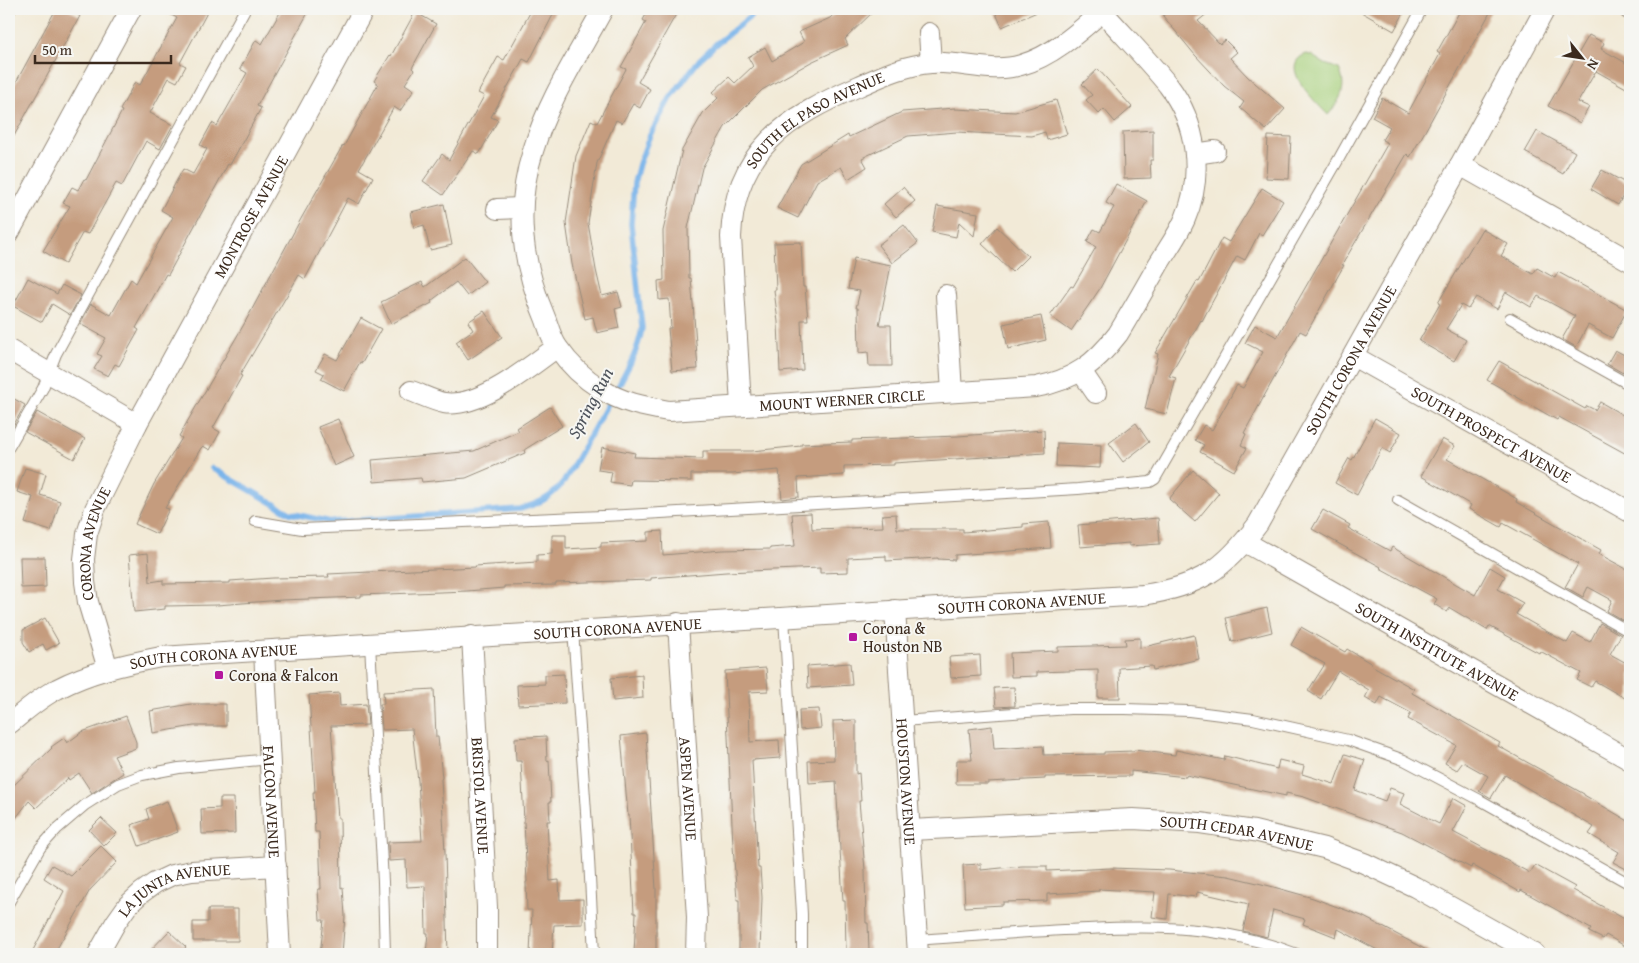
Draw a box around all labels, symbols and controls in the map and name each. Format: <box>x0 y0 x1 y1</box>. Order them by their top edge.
scale bar <box>35 32 171 64</box>
north arrow <box>1556 32 1606 82</box>
text: 50 m <box>42 39 73 60</box>
text: N <box>1582 55 1604 74</box>
street label: SOUTH EL PASO AVENUE <box>739 64 888 173</box>
street label: MONTROSE AVENUE <box>207 151 294 282</box>
street label: SOUTH CORONA AVENUE <box>1299 281 1402 439</box>
water label: Spring Run <box>560 363 620 443</box>
street label: SOUTH PROSPECT AVENUE <box>1407 379 1576 489</box>
street label: MOUNT WERNER CIRCLE <box>758 382 926 417</box>
street label: CORONA AVENUE <box>72 482 116 602</box>
street label: SOUTH CORONA AVENUE <box>937 585 1106 620</box>
street label: SOUTH INSTITUTE AVENUE <box>1351 595 1524 707</box>
street label: SOUTH CORONA AVENUE <box>533 611 702 645</box>
place label: Corona & Houston NB <box>863 616 943 658</box>
marker: Corona & Houston NB <box>847 631 859 643</box>
street label: SOUTH CORONA AVENUE <box>127 636 298 675</box>
place label: Corona & Falcon <box>229 663 338 687</box>
marker: Corona & Falcon <box>213 669 225 681</box>
street label: HOUSTON AVENUE <box>890 717 923 846</box>
street label: ASPEN AVENUE <box>673 736 704 841</box>
street label: BRISTOL AVENUE <box>466 737 496 855</box>
street label: FALCON AVENUE <box>257 745 287 859</box>
street label: SOUTH CEDAR AVENUE <box>1159 809 1316 857</box>
street label: LA JUNTA AVENUE <box>111 857 231 922</box>

